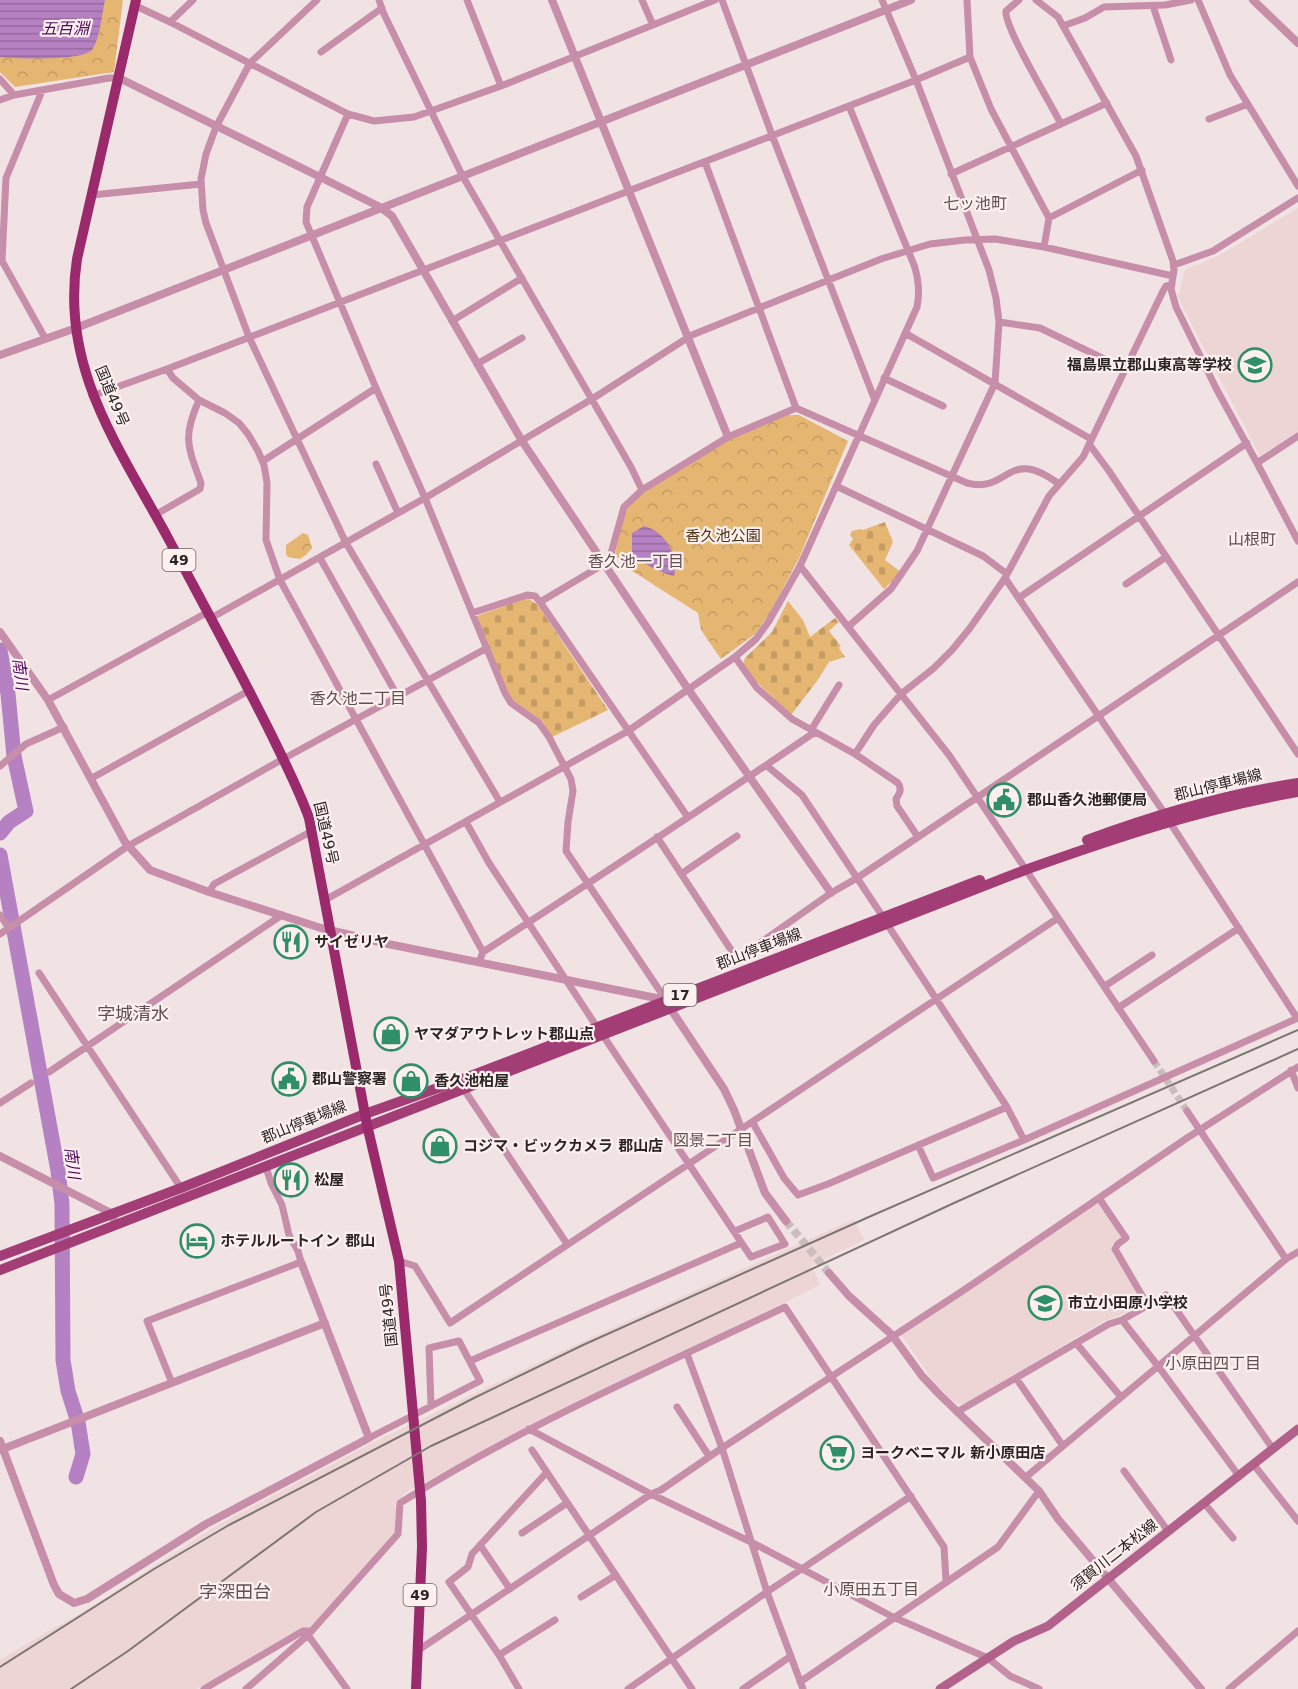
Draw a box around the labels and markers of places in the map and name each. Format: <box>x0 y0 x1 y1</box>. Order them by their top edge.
school or university icon: 福島県立郡山東高等学校 <box>1237 347 1273 383</box>
place label: 福島県立郡山東高等学校 <box>1066 356 1232 374</box>
public building icon: 郡山香久池郵便局 <box>986 782 1022 818</box>
place label: 郡山香久池郵便局 <box>1027 791 1147 809</box>
restaurant icon: サイゼリヤ <box>273 924 309 960</box>
place label: サイゼリヤ <box>314 933 389 951</box>
shop icon: ヤマダアウトレット郡山点 <box>373 1016 409 1052</box>
place label: ヤマダアウトレット郡山点 <box>414 1025 594 1043</box>
public building icon: 郡山警察署 <box>271 1061 307 1097</box>
shop icon: 香久池柏屋 <box>393 1063 429 1099</box>
place label: 郡山警察署 <box>312 1070 387 1088</box>
place label: 香久池柏屋 <box>434 1072 509 1090</box>
shop icon: コジマ・ビックカメラ 郡山店 <box>422 1128 458 1164</box>
place label: コジマ・ビックカメラ 郡山店 <box>463 1137 663 1155</box>
restaurant icon: 松屋 <box>273 1162 309 1198</box>
place label: 松屋 <box>314 1171 344 1189</box>
hotel icon: ホテルルートイン 郡山 <box>179 1223 215 1259</box>
place label: ホテルルートイン 郡山 <box>220 1232 375 1250</box>
school or university icon: 市立小田原小学校 <box>1027 1285 1063 1321</box>
place label: 市立小田原小学校 <box>1068 1294 1188 1312</box>
supermarket icon: ヨークベニマル 新小原田店 <box>819 1435 855 1471</box>
place label: ヨークベニマル 新小原田店 <box>860 1444 1045 1462</box>

